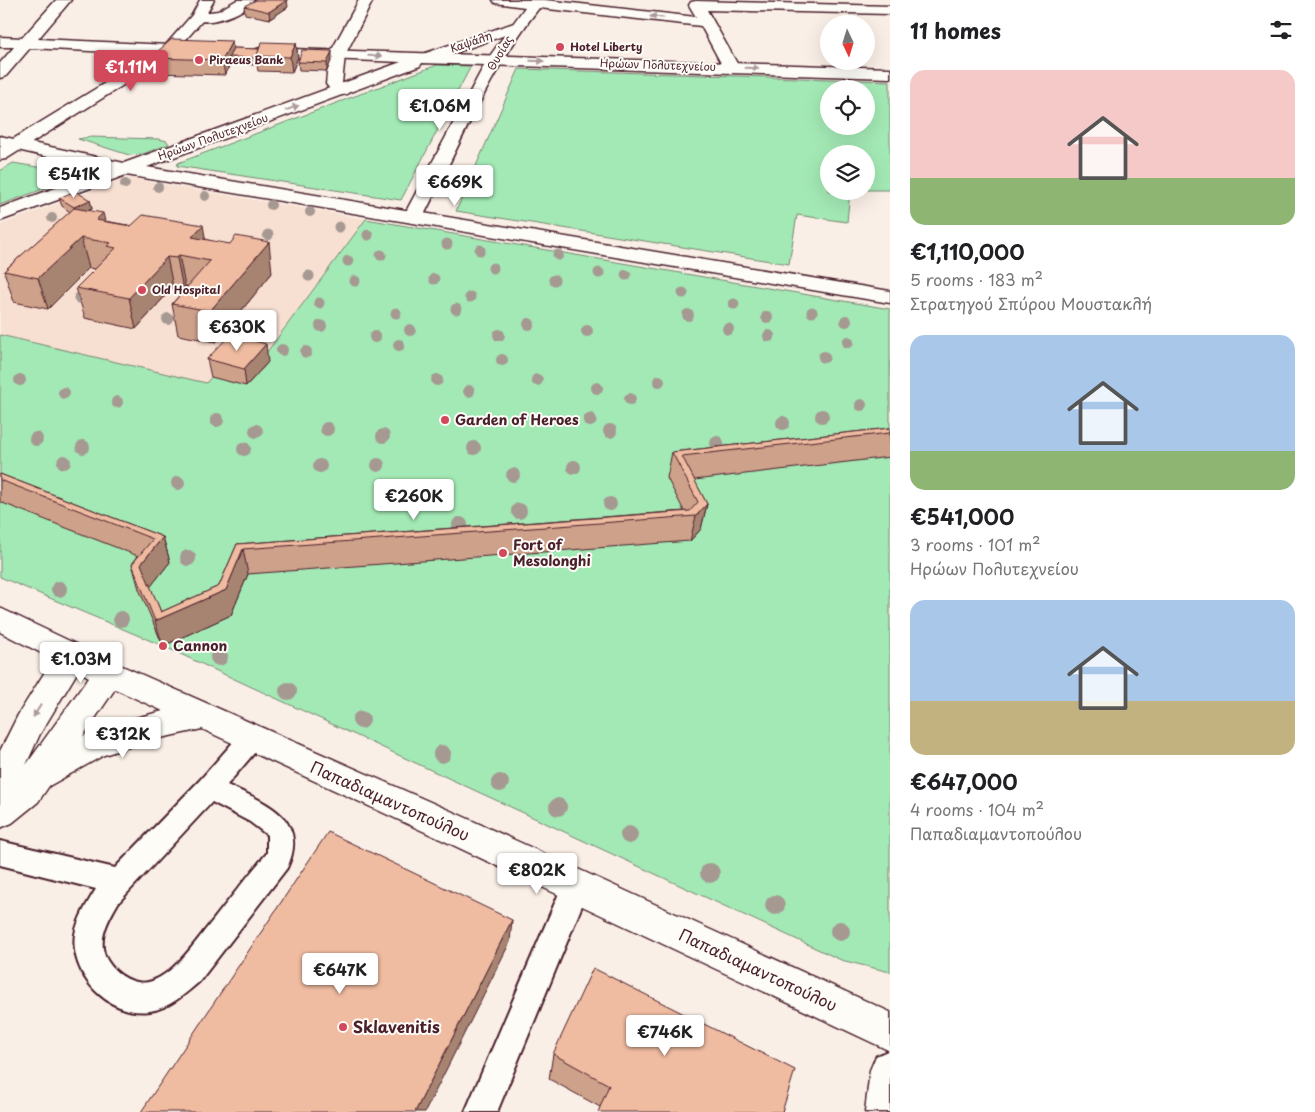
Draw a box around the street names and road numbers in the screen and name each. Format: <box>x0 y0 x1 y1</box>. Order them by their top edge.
street label: Καψάλη <box>447 26 494 57</box>
street label: Θυσίας <box>482 32 517 74</box>
street label: Ηρώων Πολυτεχνείου <box>600 54 716 75</box>
street label: Ηρώων Πολυτεχνείου <box>155 109 270 164</box>
street label: Παπαδιαμαντοπούλου <box>307 754 474 846</box>
street label: Παπαδιαμαντοπούλου <box>675 922 841 1016</box>

